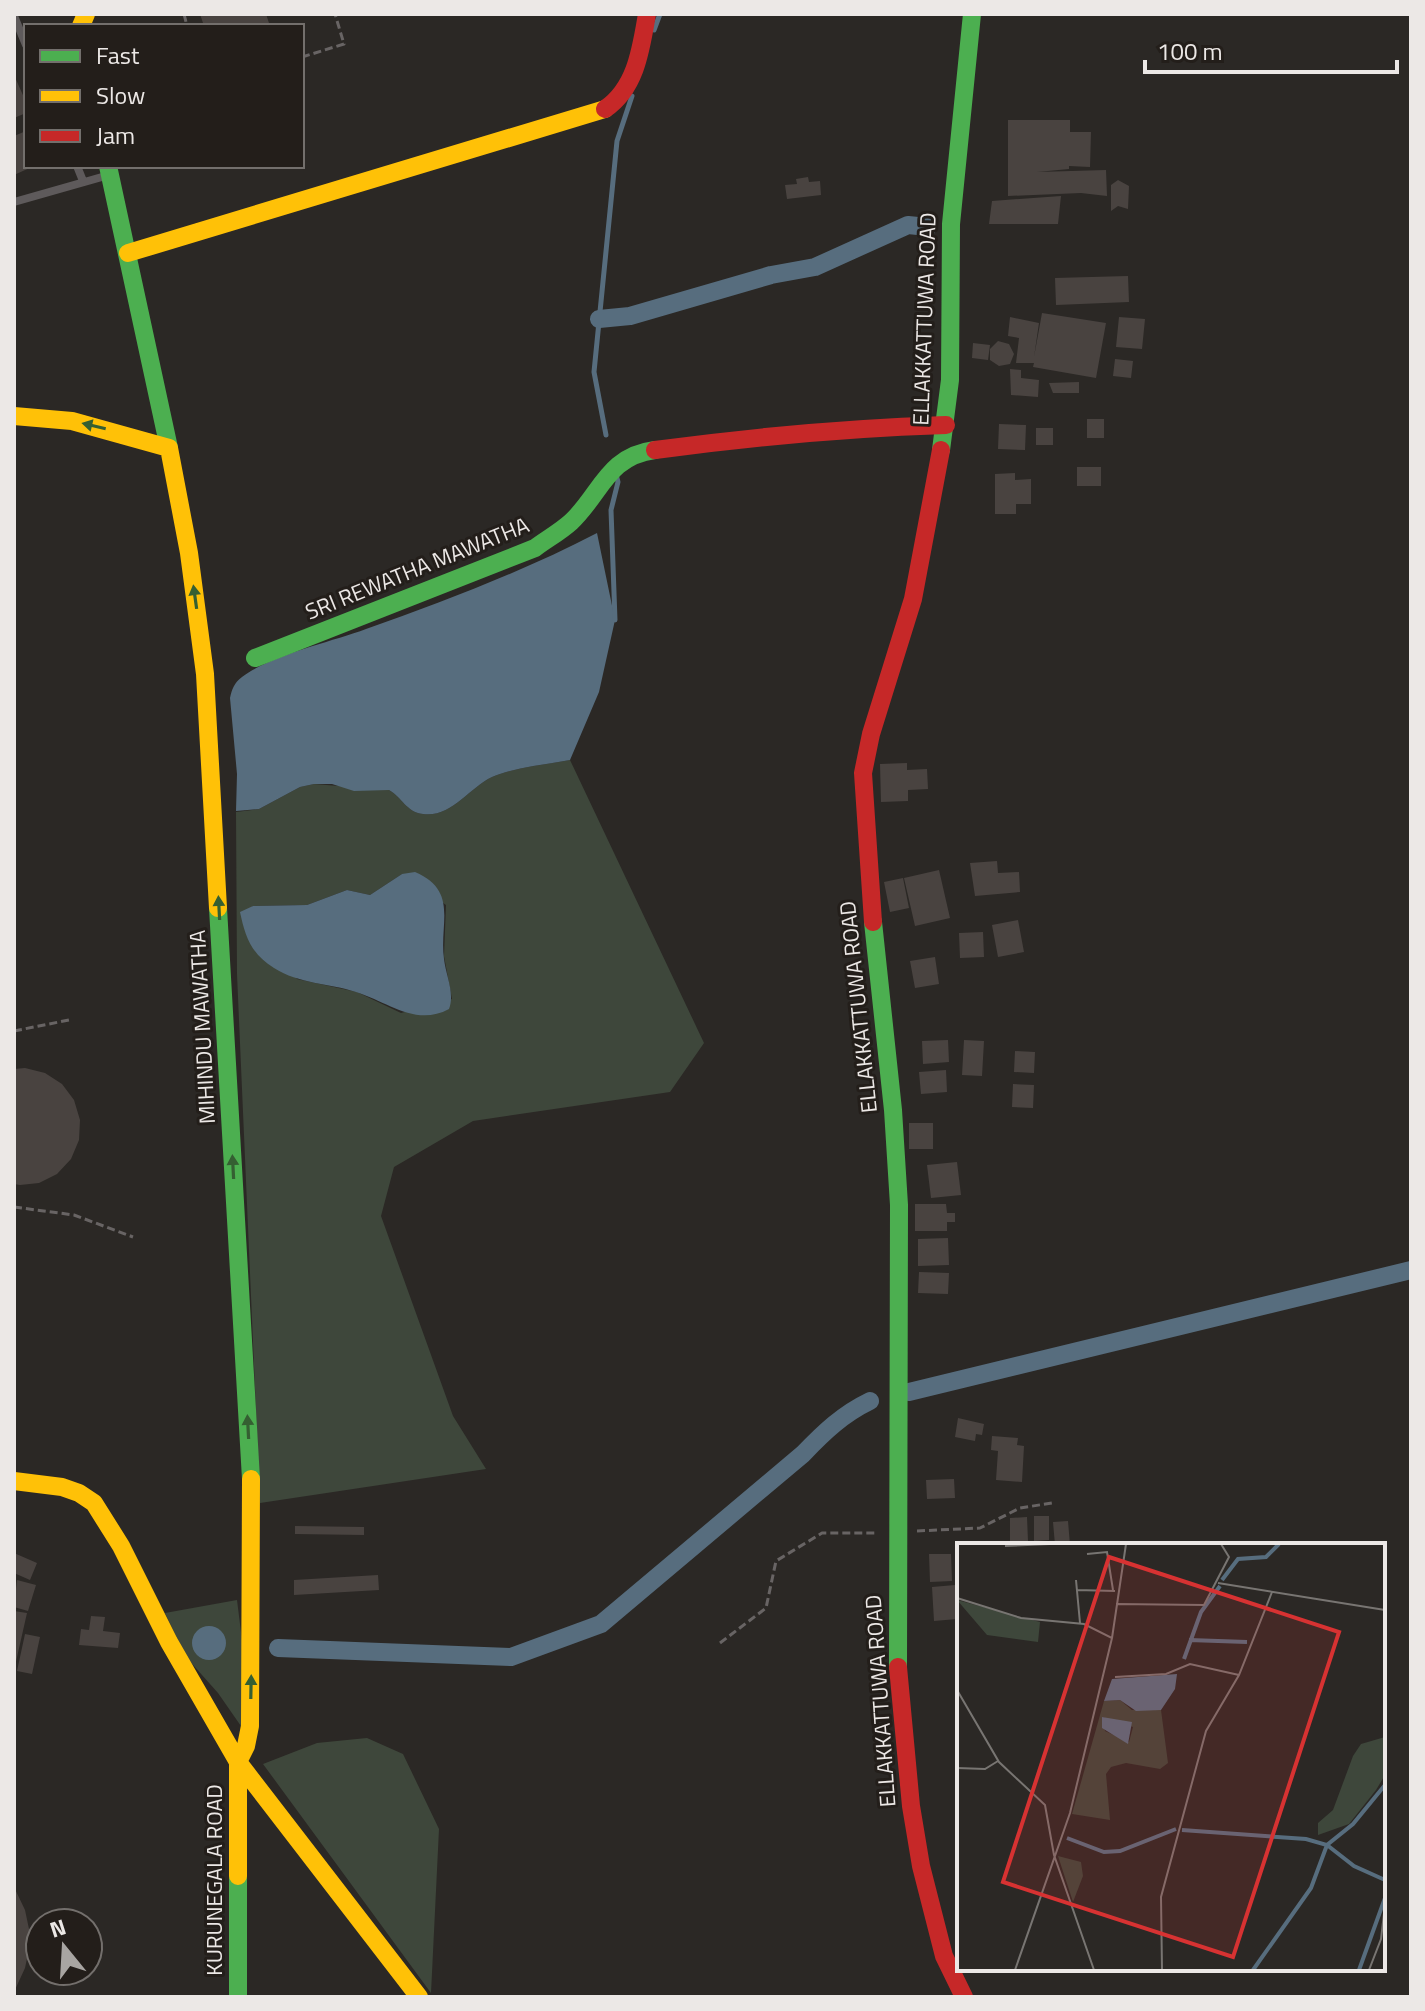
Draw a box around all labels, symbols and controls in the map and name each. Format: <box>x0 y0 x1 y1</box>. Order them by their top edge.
legend <box>24 24 304 168</box>
scale bar <box>1145 24 1397 74</box>
text: 100 m <box>1157 33 1223 69</box>
text: Fast <box>96 37 140 73</box>
text: Slow <box>96 77 145 113</box>
text: Jam <box>96 117 135 153</box>
street label: ELLAKKATTUWA ROAD <box>903 212 945 426</box>
one-way arrow <box>82 419 107 432</box>
street label: SRI REWATHA MAWATHA <box>300 508 534 628</box>
one-way arrow <box>188 584 201 609</box>
one-way arrow <box>213 895 226 920</box>
street label: ELLAKKATTUWA ROAD <box>830 899 886 1115</box>
street label: MIHINDU MAWATHA <box>180 929 224 1125</box>
one-way arrow <box>227 1154 240 1179</box>
one-way arrow <box>241 1414 254 1439</box>
inset map <box>957 1543 1385 1971</box>
street label: ELLAKKATTUWA ROAD <box>856 1594 904 1808</box>
one-way arrow <box>245 1674 257 1699</box>
street label: KURUNEGALA ROAD <box>197 1784 231 1976</box>
north arrow <box>24 1907 104 1987</box>
text: N <box>45 1909 70 1947</box>

